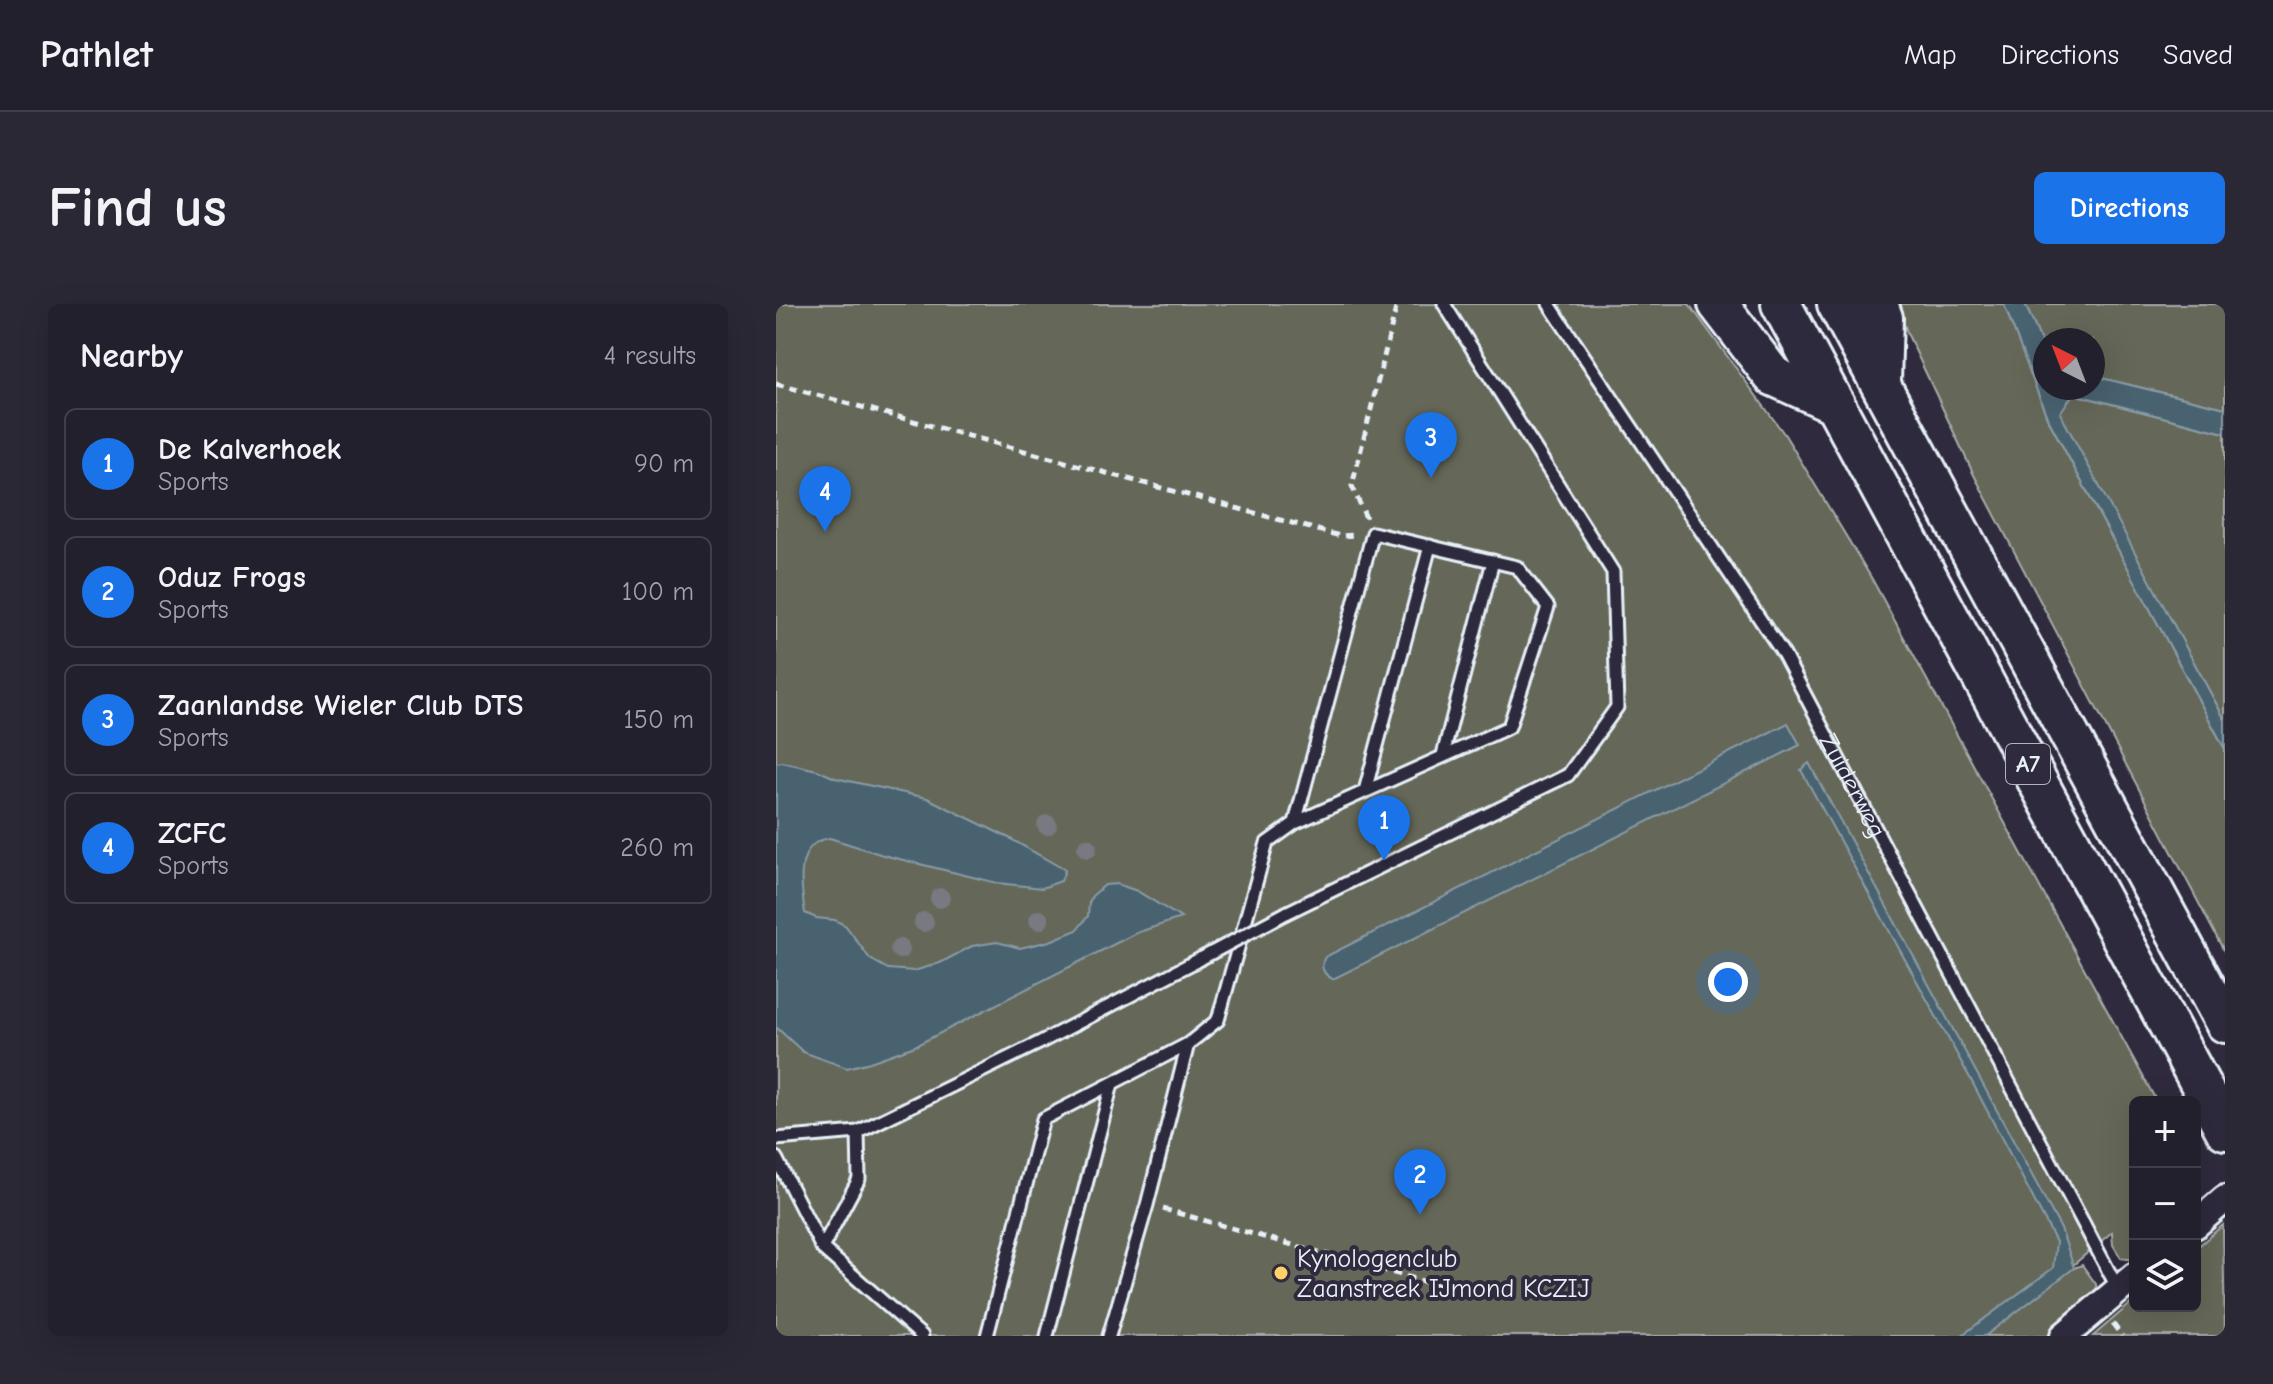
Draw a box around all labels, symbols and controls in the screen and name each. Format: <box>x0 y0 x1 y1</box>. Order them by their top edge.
text: Pathlet <box>40 33 153 77</box>
text: Map <box>1904 39 1957 71</box>
text: Directions <box>2001 39 2119 71</box>
text: Saved <box>2163 39 2233 71</box>
button: Directions <box>2034 172 2225 244</box>
text: Find us <box>48 176 227 240</box>
north arrow <box>2033 328 2105 400</box>
text: Nearby <box>80 336 183 376</box>
text: 4 results <box>604 341 696 371</box>
pin: 3 <box>1405 412 1457 478</box>
text: De Kalverhoek <box>158 432 341 467</box>
text: 1 <box>103 449 113 479</box>
text: 90 m <box>634 449 694 479</box>
pin: 4 <box>799 466 851 532</box>
text: Sports <box>158 467 229 497</box>
text: Oduz Frogs <box>158 560 306 595</box>
text: 2 <box>102 577 114 607</box>
text: 100 m <box>622 577 694 607</box>
text: Sports <box>158 595 229 625</box>
text: Zaanlandse Wieler Club DTS <box>158 688 523 723</box>
text: 3 <box>102 705 114 735</box>
text: 150 m <box>624 705 694 735</box>
text: Sports <box>158 723 229 753</box>
street label: Zuiderweg <box>1812 729 1892 843</box>
road number: A7 <box>2006 744 2050 784</box>
pin: 1 <box>1358 795 1410 861</box>
text: ZCFC <box>158 816 226 851</box>
text: 4 <box>102 833 114 863</box>
text: 260 m <box>620 833 694 863</box>
text: Sports <box>158 851 229 881</box>
your location <box>1708 962 1748 1002</box>
map controls <box>2129 1096 2201 1312</box>
button: + <box>2129 1096 2201 1168</box>
pin: 2 <box>1394 1149 1446 1215</box>
button: − <box>2129 1168 2201 1240</box>
button: layers <box>2129 1240 2201 1312</box>
place label: Kynologenclub Zaanstreek IJmond KCZIJ <box>1297 1244 1590 1304</box>
marker: Kynologenclub Zaanstreek IJmond KCZIJ <box>1272 1264 1290 1282</box>

